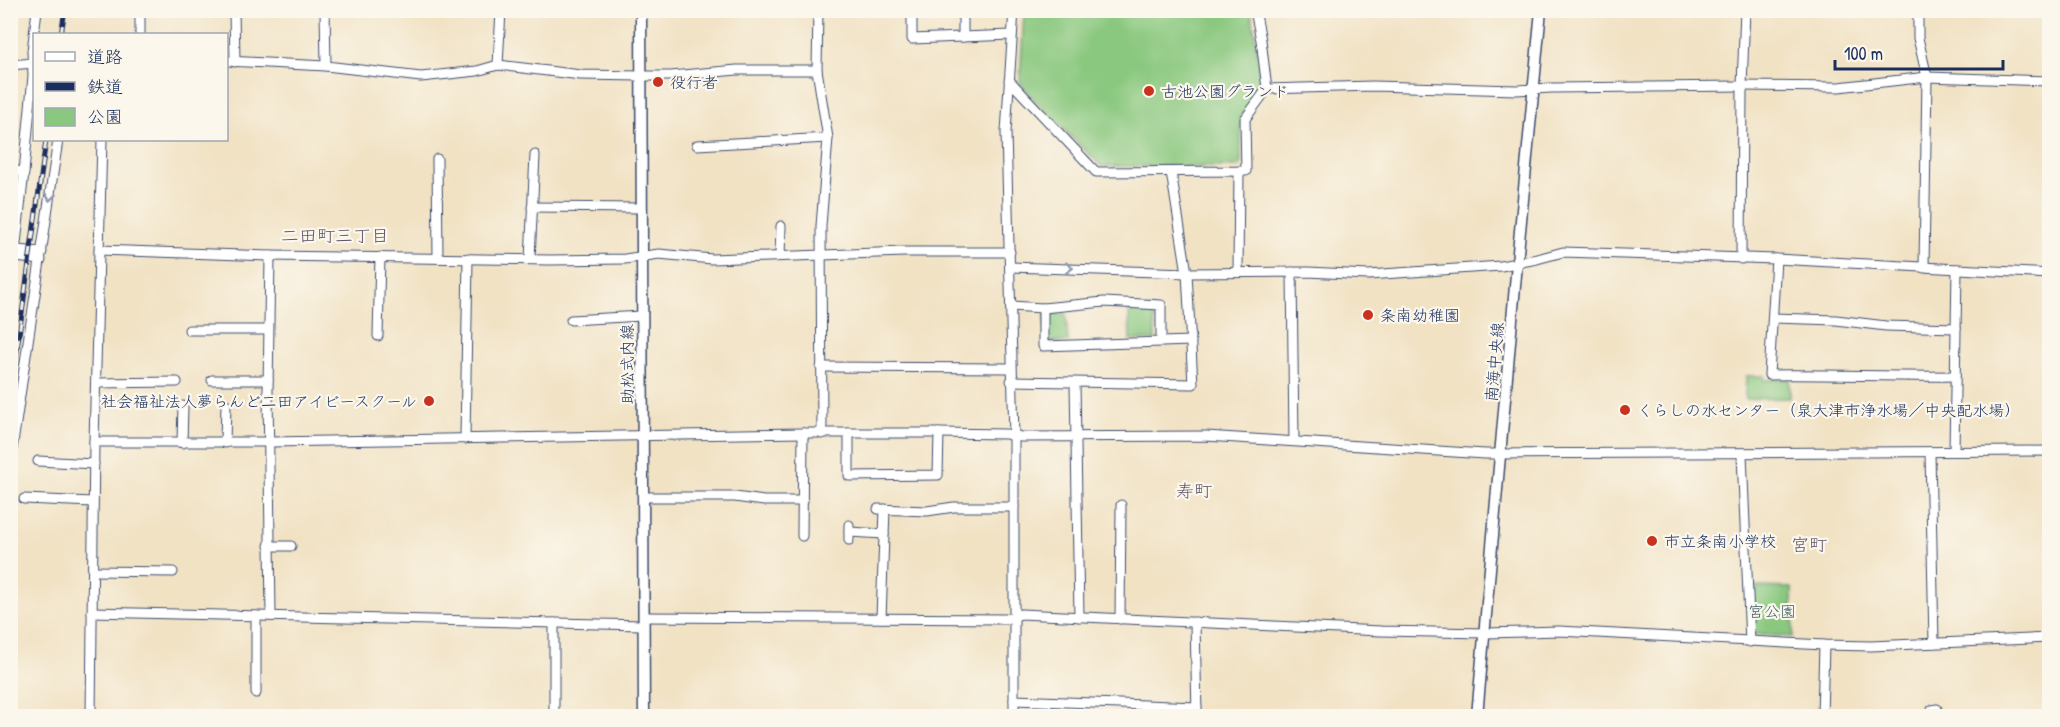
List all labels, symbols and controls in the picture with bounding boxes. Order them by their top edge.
legend [33,33,228,141]
scale bar [1835,33,2003,71]
text: 100 m [1844,41,1883,66]
text: 道路 [87,44,123,69]
place label: 役行者 [670,71,718,93]
text: 鉄道 [87,74,123,99]
marker: 役行者 [651,75,665,89]
place label: 古池公園グランド [1161,80,1289,102]
marker: 古池公園グランド [1142,84,1156,98]
text: 公園 [87,104,123,129]
one-way arrow [44,193,56,202]
district label: 二田町三丁目 [281,223,389,248]
one-way arrow [1064,262,1073,275]
place label: 条南幼稚園 [1380,304,1460,326]
marker: 条南幼稚園 [1361,308,1375,322]
street label: 南海中央線 [1480,321,1508,403]
street label: 助松式内線 [616,324,638,404]
place label: 社会福祉法人夢らんど二田アイビースクール [101,390,417,412]
marker: 社会福祉法人夢らんど二田アイビースクール [422,394,436,408]
place label: くらしの水センター（泉大津市浄水場／中央配水場） [1637,399,2020,421]
marker: くらしの水センター（泉大津市浄水場／中央配水場） [1618,403,1632,417]
district label: 寿町 [1176,478,1212,503]
place label: 市立条南小学校 [1664,530,1776,552]
district label: 宮町 [1791,532,1827,557]
marker: 市立条南小学校 [1645,534,1659,548]
park label: 宮公園 [1748,600,1796,622]

